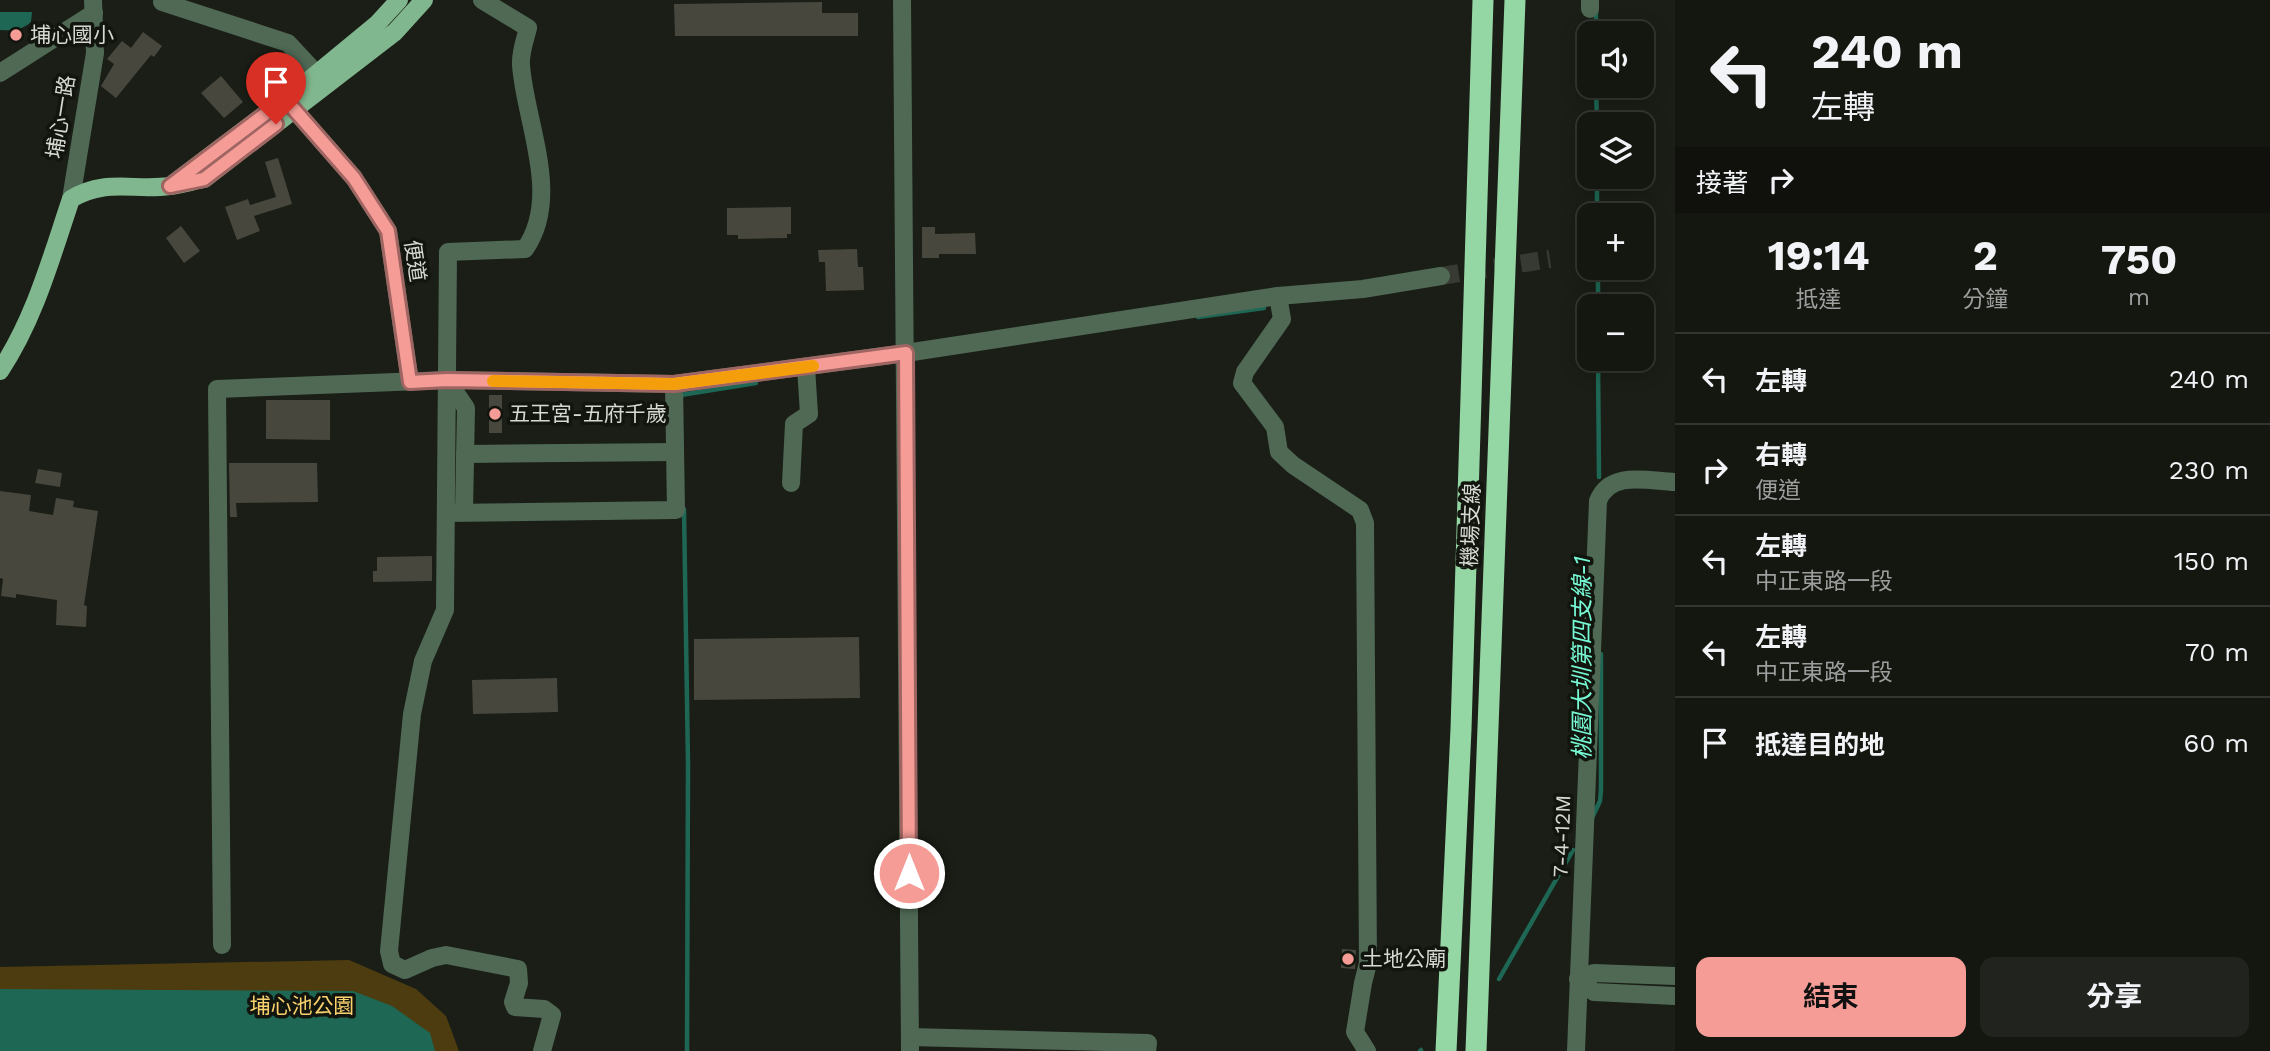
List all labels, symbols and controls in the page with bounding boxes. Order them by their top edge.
map controls [1577,21,1654,371]
button: sound [1577,21,1654,98]
place label: 埔心國小 [30,22,114,47]
text: 240 m [1811,22,1963,80]
marker: 埔心國小 [8,27,24,43]
icon: left [1696,28,1787,119]
pin [246,52,306,124]
icon: arrive [257,63,295,101]
street label: 埔心一路 [42,73,79,160]
text: 左轉 [1811,88,1875,126]
button: layers [1577,112,1654,189]
icon: right [1762,161,1800,199]
text: 接著 [1696,168,1748,198]
button: + [1577,203,1654,280]
text: 19:14 [1768,231,1870,280]
text: 2 [1973,231,1998,280]
text: 750 [2101,235,2177,284]
street label: 便道 [400,238,431,284]
text: m [2128,284,2150,311]
text: 抵達 [1796,286,1842,313]
text: 分鐘 [1962,286,2008,313]
button: − [1577,294,1654,371]
icon: left [1696,360,1734,398]
text: 240 m [2169,364,2249,394]
text: 左轉 [1755,366,1807,396]
place label: 五王宮-五府千歲 [509,401,667,426]
marker: 五王宮-五府千歲 [487,406,503,422]
text: 右轉 [1755,440,1807,470]
icon: right [1696,451,1734,489]
text: 230 m [2169,455,2249,485]
text: 便道 [1755,477,1801,504]
street label: 機場支線 [1457,483,1484,567]
text: 左轉 [1755,531,1807,561]
icon: left [1696,542,1734,580]
text: 150 m [2174,546,2249,576]
water label: 桃園大圳第四支線-1 [1569,556,1596,760]
text: 中正東路一段 [1755,568,1893,595]
text: 左轉 [1755,622,1807,652]
icon: left [1696,633,1734,671]
text: 70 m [2185,637,2249,667]
text: 中正東路一段 [1755,659,1893,686]
icon: arrive [1696,724,1734,762]
text: 60 m [2183,728,2249,758]
text: 抵達目的地 [1755,730,1885,760]
street label: 7-4-12M [1548,794,1575,878]
position arrow [872,836,946,910]
place label: 土地公廟 [1362,946,1446,971]
marker: 土地公廟 [1340,951,1356,967]
button: 結束 [1696,957,1966,1037]
button: 分享 [1980,957,2249,1037]
park label: 埔心池公園 [250,993,355,1018]

